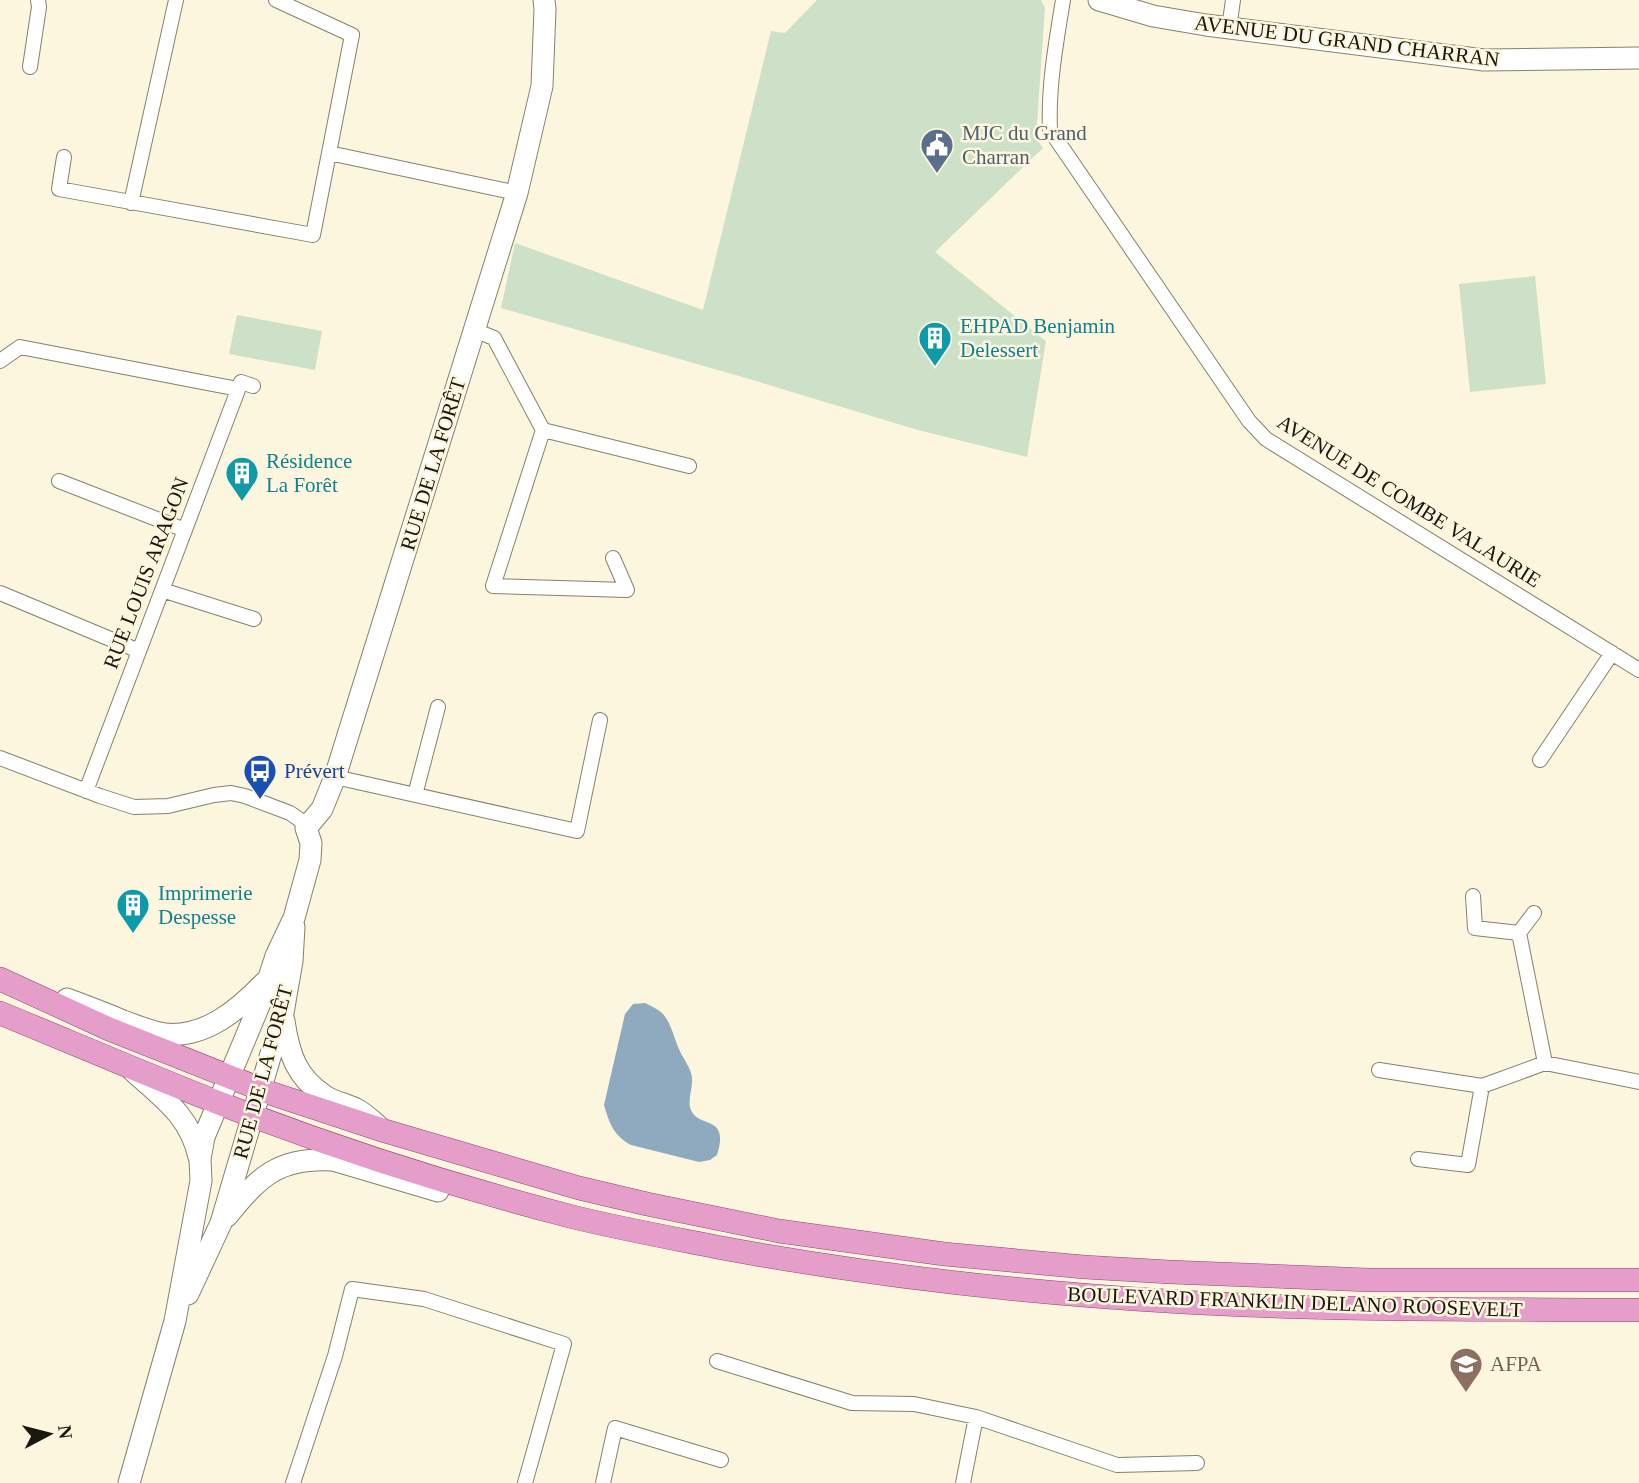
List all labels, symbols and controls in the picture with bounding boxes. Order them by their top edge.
street label: AVENUE DU GRAND CHARRAN [1193,10,1501,72]
place label: MJC du Grand Charran [962,121,1087,169]
public building icon: MJC du Grand Charran [918,126,956,175]
place label: EHPAD Benjamin Delessert [960,314,1115,362]
building icon: EHPAD Benjamin Delessert [916,319,954,368]
street label: RUE DE LA FORÊT [395,375,471,553]
street label: AVENUE DE COMBE VALAURIE [1273,410,1545,592]
place label: Résidence La Forêt [266,449,352,497]
building icon: Résidence La Forêt [223,454,261,503]
street label: RUE LOUIS ARAGON [98,474,194,672]
bus stop icon: Prévert [241,752,279,801]
place label: Prévert [284,759,345,783]
place label: Imprimerie Despesse [158,881,252,929]
building icon: Imprimerie Despesse [114,886,152,935]
street label: RUE DE LA FORÊT [228,982,298,1162]
street label: BOULEVARD FRANKLIN DELANO ROOSEVELT [1067,1282,1523,1322]
school or university icon: AFPA [1447,1345,1485,1394]
place label: AFPA [1490,1352,1543,1376]
north arrow [14,1399,84,1469]
text: N [54,1424,77,1440]

